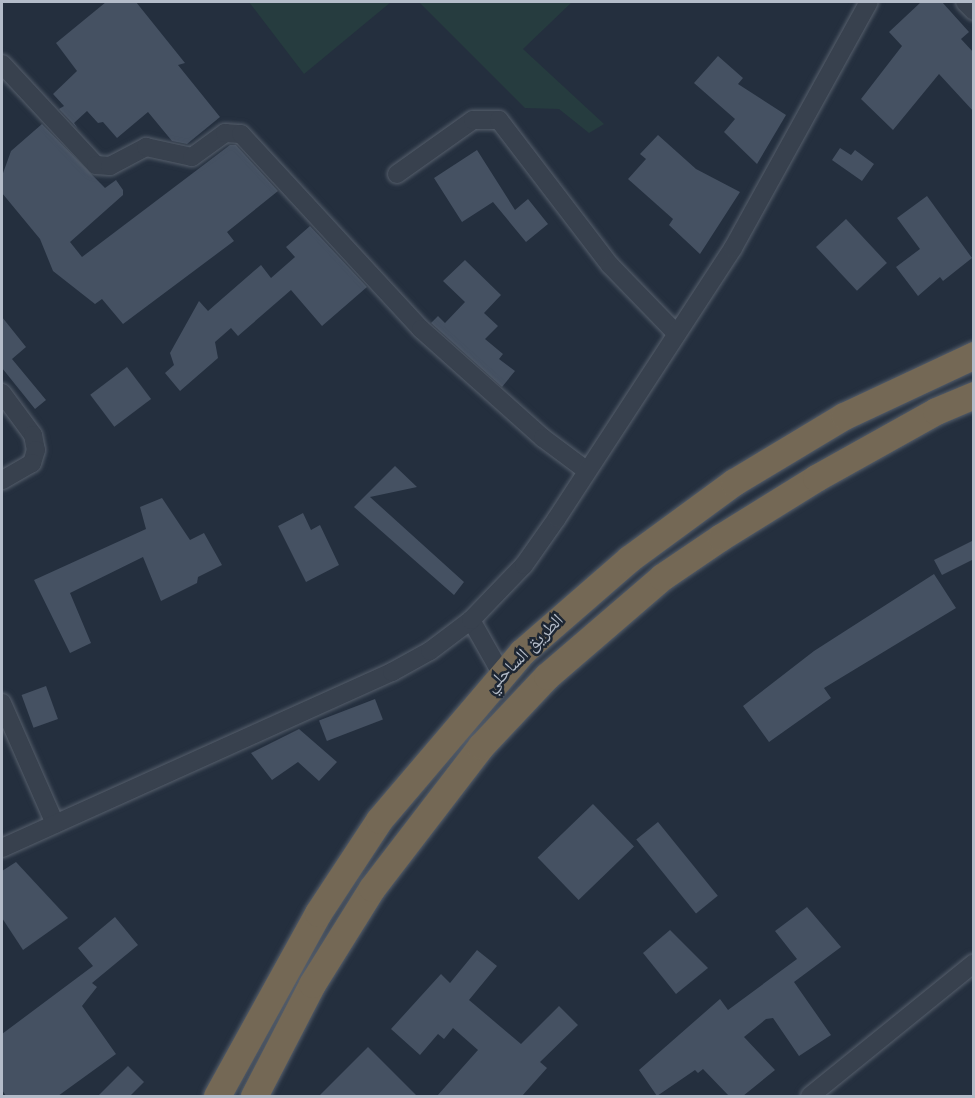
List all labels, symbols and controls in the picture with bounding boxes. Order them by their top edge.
street label: الطريق الساحلي [480,609,568,697]

